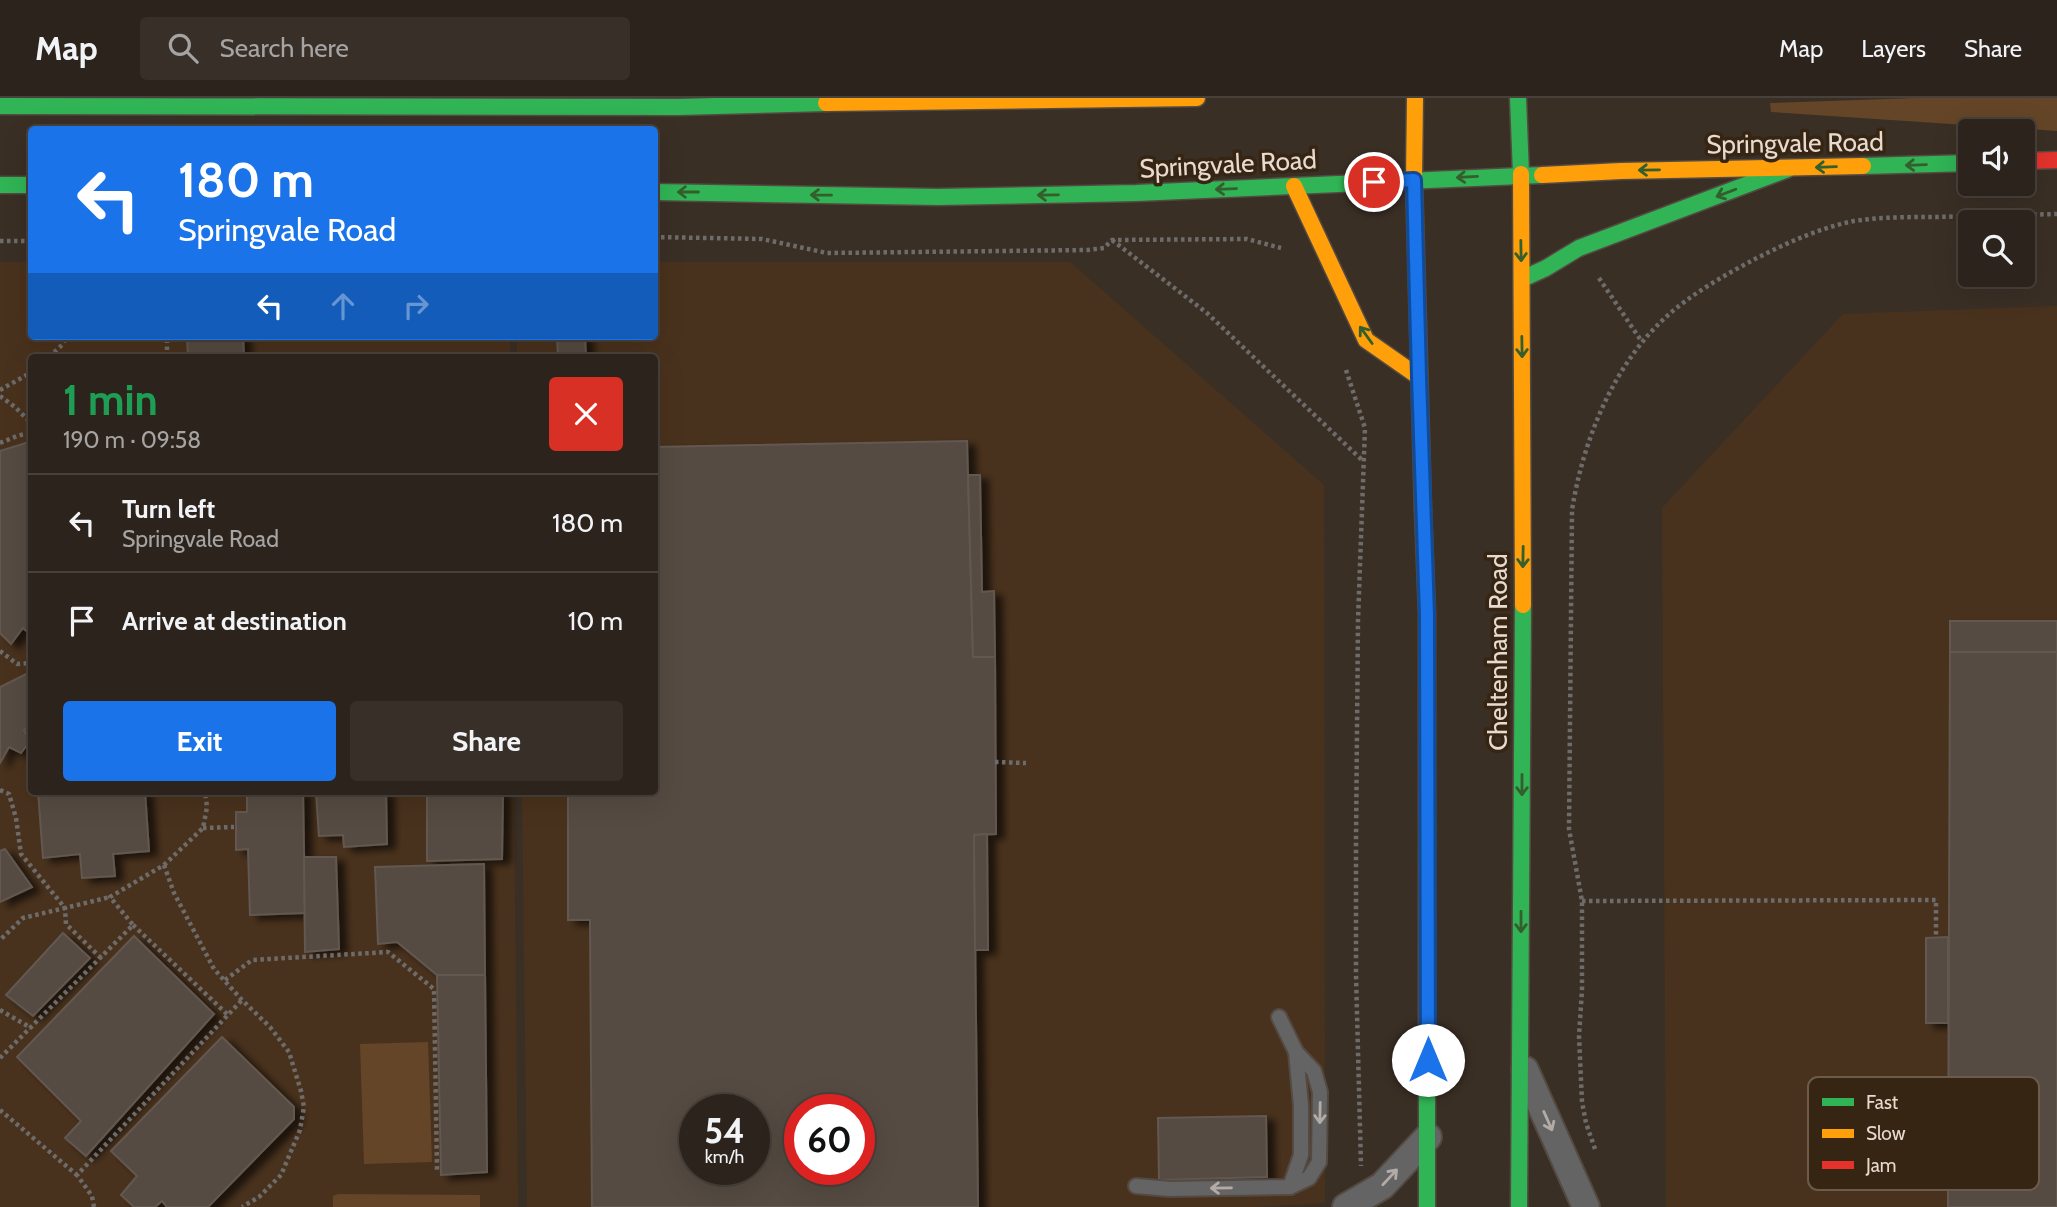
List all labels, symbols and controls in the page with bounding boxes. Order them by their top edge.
search box [140,17,630,80]
text: Map [35,28,98,68]
icon: search [164,29,202,67]
text: Search here [220,32,349,64]
text: Map [1779,34,1823,63]
text: Layers [1861,34,1926,63]
text: Share [1964,34,2022,63]
map controls [1958,119,2035,287]
button: sound [1958,119,2035,196]
street label: Springvale Road [1706,125,1884,161]
street label: Springvale Road [1139,143,1317,185]
text: 180 m [178,150,314,209]
pin [1344,152,1404,212]
icon: left [63,154,154,245]
one-way arrow [1905,158,1928,171]
one-way arrow [1815,161,1838,174]
icon: arrive [1355,163,1393,201]
one-way arrow [1637,163,1660,177]
one-way arrow [1457,171,1479,184]
one-way arrow [1215,182,1238,195]
one-way arrow [676,186,699,199]
one-way arrow [1716,187,1738,200]
one-way arrow [810,188,833,201]
one-way arrow [1037,188,1060,201]
text: Springvale Road [178,210,396,249]
button: search [1958,210,2035,287]
one-way arrow [1514,239,1528,262]
icon: left [251,287,289,325]
icon: ahead [324,287,362,325]
icon: right [397,287,435,325]
one-way arrow [1359,326,1374,345]
one-way arrow [1515,335,1529,358]
text: 1 min [63,374,158,426]
button: close [549,377,623,451]
text: 190 m · 09:58 [63,426,201,454]
text: Turn left [122,493,215,525]
icon: left [63,504,101,542]
text: 180 m [552,507,623,539]
text: Springvale Road [122,525,279,553]
one-way arrow [1516,545,1530,568]
street label: Cheltenham Road [1482,553,1514,751]
icon: arrive [63,602,101,640]
text: Arrive at destination [122,605,347,637]
text: 10 m [568,605,623,637]
button: Exit [63,701,336,781]
button: Share [350,701,623,781]
one-way arrow [1515,773,1529,796]
one-way arrow [1514,910,1528,933]
position arrow [1391,1023,1465,1097]
legend [1808,1077,2039,1190]
text: Fast [1866,1091,1899,1114]
speed limit sign: 60 [784,1094,875,1185]
one-way arrow [1313,1101,1327,1124]
text: 54 [704,1109,745,1152]
one-way arrow [1542,1110,1555,1131]
text: Slow [1866,1122,1906,1145]
text: km/h [705,1146,744,1168]
text: Jam [1865,1154,1896,1177]
one-way arrow [1382,1168,1399,1185]
one-way arrow [1210,1181,1233,1195]

